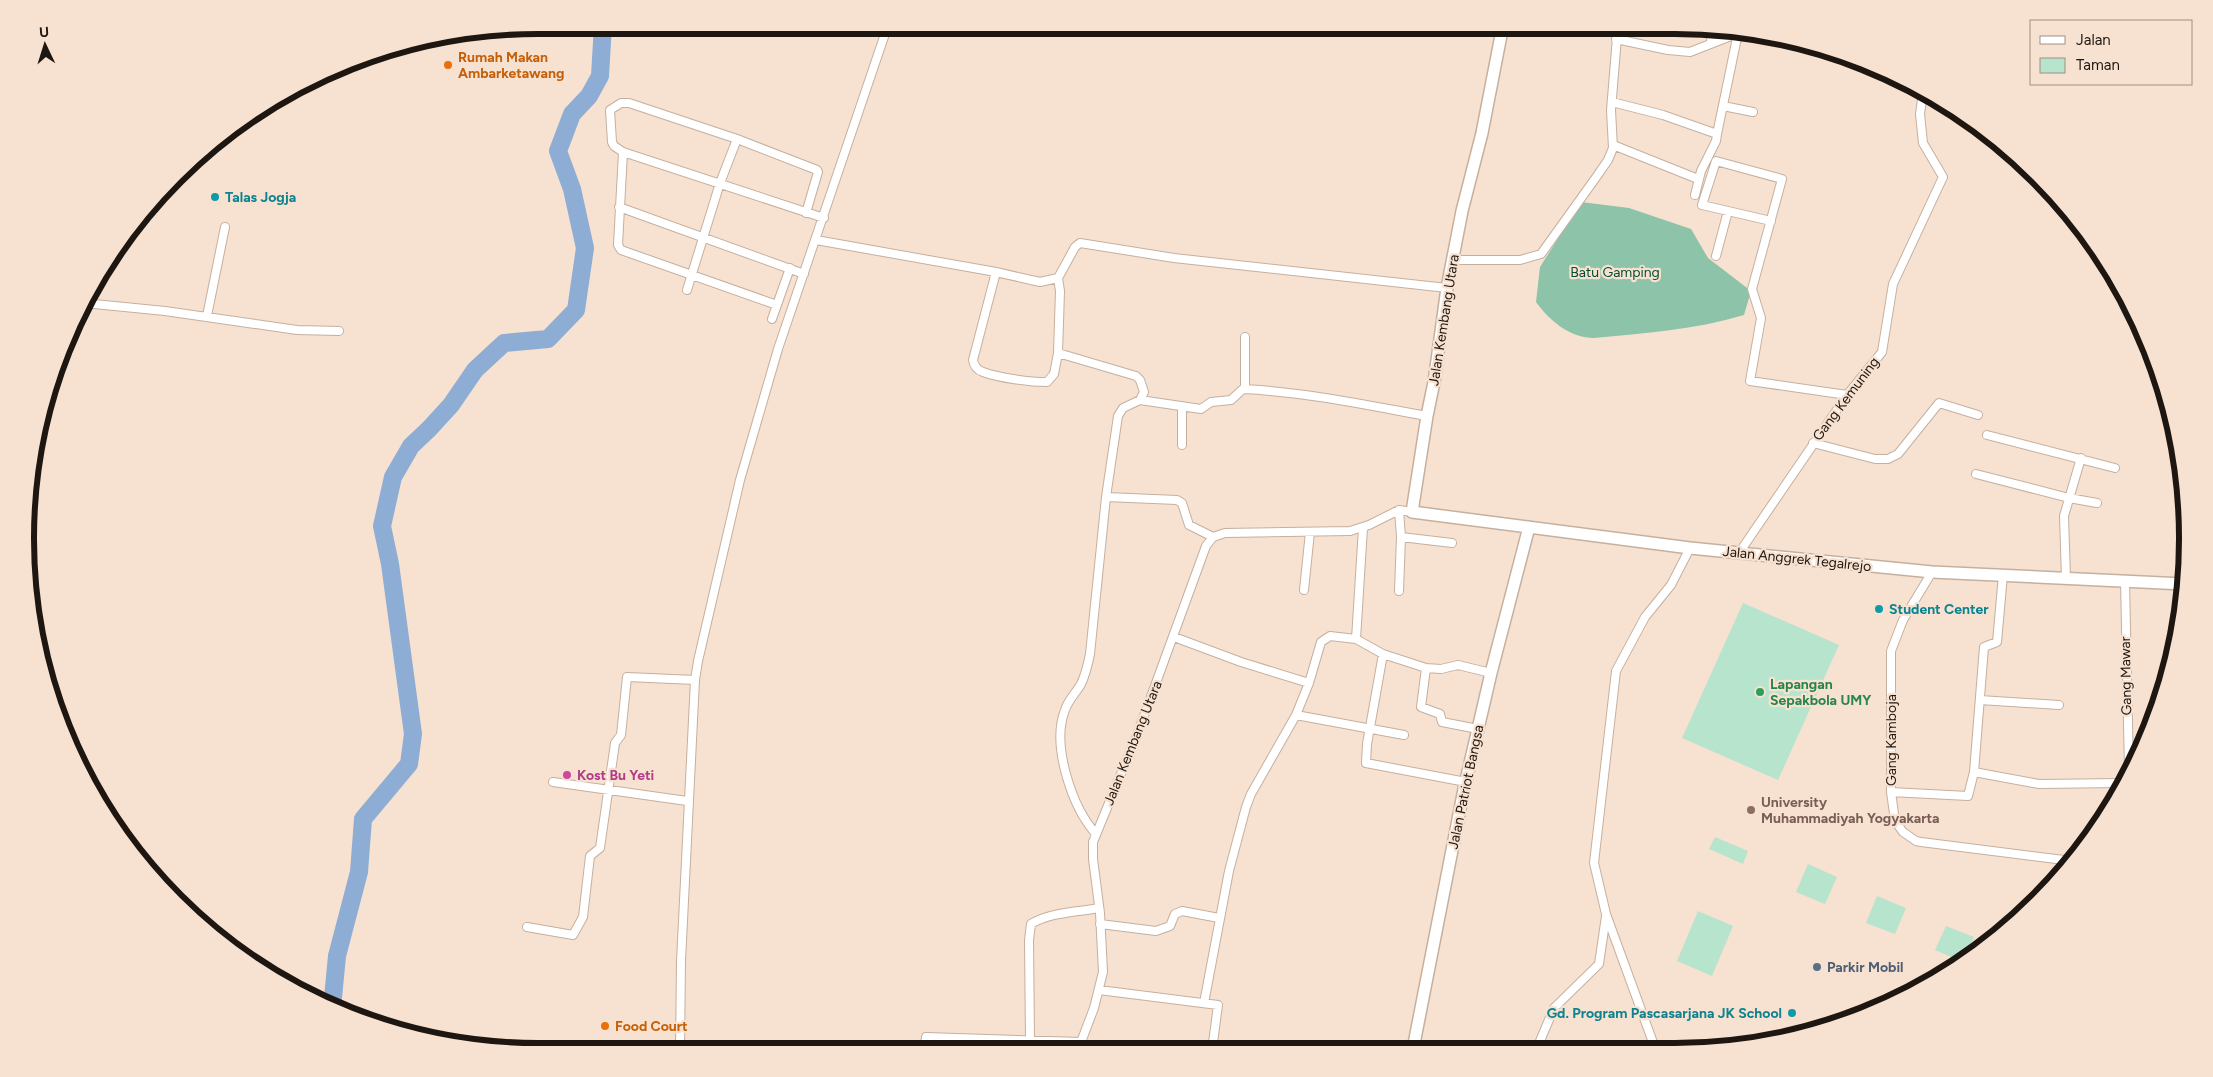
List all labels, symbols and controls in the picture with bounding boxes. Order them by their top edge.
north arrow [20,20,70,70]
legend [2030,20,2193,85]
text: U [39,24,50,41]
text: Jalan [2076,31,2111,49]
place label: Rumah Makan Ambarketawang [458,49,564,82]
text: Taman [2076,56,2120,74]
marker: Rumah Makan Ambarketawang [442,59,454,71]
place label: Talas Jogja [225,189,296,206]
marker: Talas Jogja [209,191,221,203]
street label: Jalan Kembang Utara [1425,253,1463,387]
park label: Batu Gamping [1570,264,1660,281]
street label: Gang Kemuning [1809,354,1883,444]
street label: Jalan Anggrek Tegalrejo [1722,543,1872,575]
place label: Student Center [1889,601,1989,618]
marker: Student Center [1873,603,1885,615]
street label: Gang Mawar [2117,636,2135,716]
place label: Lapangan Sepakbola UMY [1770,676,1871,709]
street label: Jalan Kembang Utara [1100,678,1166,808]
marker: Lapangan Sepakbola UMY [1754,686,1766,698]
street label: Gang Kamboja [1883,694,1900,786]
street label: Jalan Patriot Bangsa [1445,723,1487,851]
place label: Kost Bu Yeti [577,767,654,784]
marker: Kost Bu Yeti [561,769,573,781]
place label: University Muhammadiyah Yogyakarta [1761,794,1940,827]
marker: University Muhammadiyah Yogyakarta [1745,804,1757,816]
place label: Parkir Mobil [1827,959,1904,976]
marker: Parkir Mobil [1811,961,1823,973]
place label: Gd. Program Pascasarjana JK School [1547,1005,1782,1022]
marker: Gd. Program Pascasarjana JK School [1786,1007,1798,1019]
place label: Food Court [615,1018,688,1035]
marker: Food Court [599,1020,611,1032]

